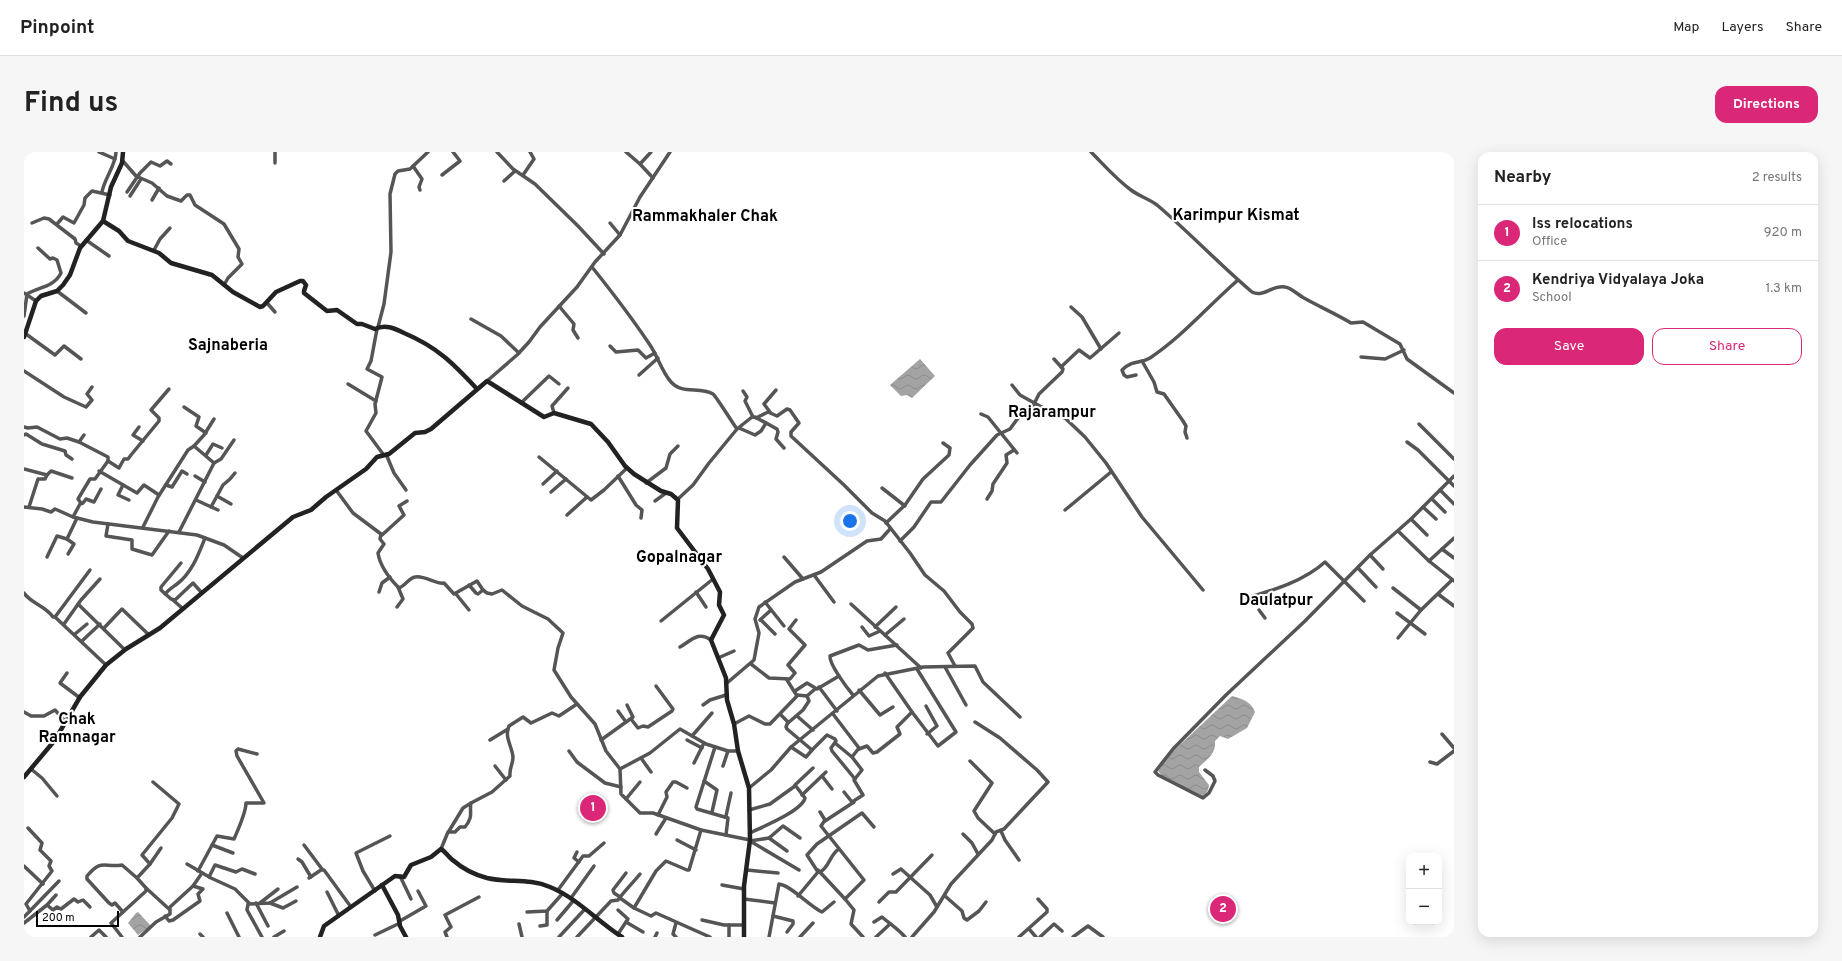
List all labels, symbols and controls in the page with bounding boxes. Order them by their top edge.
text: Pinpoint [20,16,95,40]
text: Map [1673,19,1699,36]
text: Layers [1721,19,1763,36]
text: Share [1785,19,1822,36]
text: Find us [24,86,118,122]
button: Directions [1715,86,1818,123]
text: Nearby [1494,167,1551,189]
text: 2 results [1752,170,1802,186]
district label: Karimpur Kismat [1172,206,1300,226]
district label: Rammakhaler Chak [632,207,778,227]
text: Iss relocations [1532,215,1633,234]
text: 1 [1504,225,1510,241]
text: 920 m [1764,225,1802,241]
text: Office [1532,234,1567,250]
text: Kendriya Vidyalaya Joka [1532,271,1704,290]
text: 2 [1503,281,1511,297]
text: 1.3 km [1765,281,1802,297]
text: School [1532,290,1572,306]
button: Save [1494,328,1644,365]
button: Share [1652,328,1802,365]
district label: Sajnaberia [188,336,268,356]
district label: Rajarampur [1008,403,1096,423]
your location [840,511,860,531]
district label: Gopalnagar [636,548,722,568]
district label: Daulatpur [1239,591,1313,611]
district label: Chak Ramnagar [38,710,116,748]
pin: 1 [580,793,606,823]
map controls [1406,853,1442,925]
button: + [1406,853,1442,889]
button: − [1406,889,1442,925]
pin: 2 [1210,894,1236,924]
scale bar [36,909,119,928]
text: 200 m [42,911,75,925]

